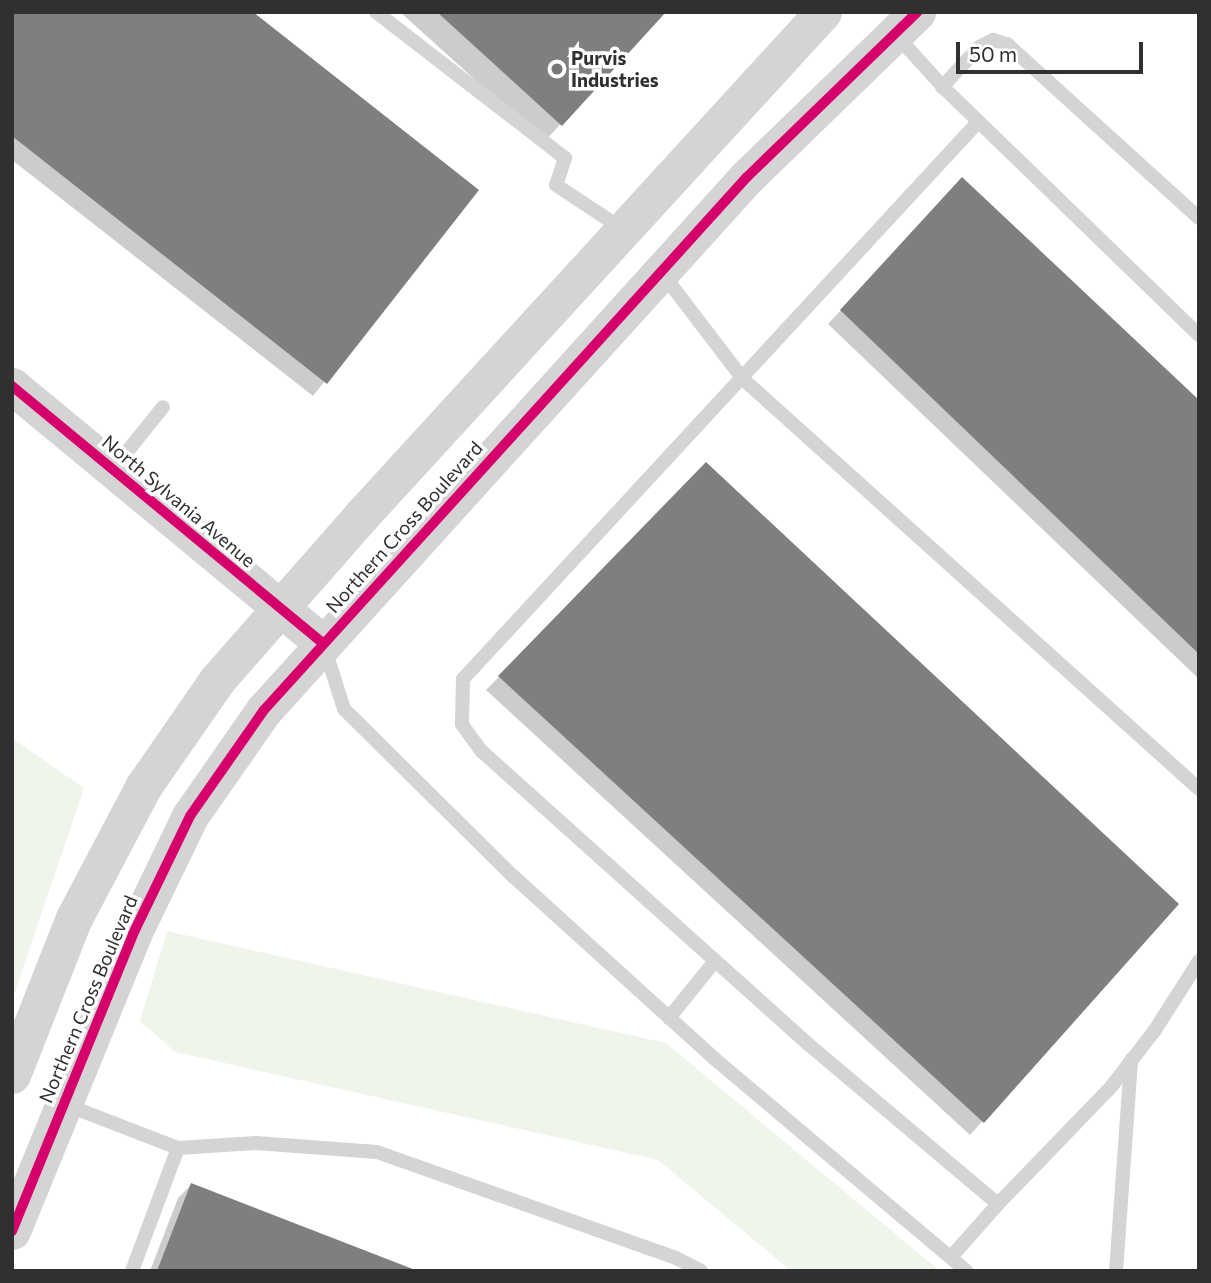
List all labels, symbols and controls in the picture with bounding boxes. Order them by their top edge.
scale bar [959,28,1146,72]
text: 50 m [969,41,1017,66]
place label: Purvis Industries [571,47,659,91]
marker: Purvis Industries [549,61,565,77]
street label: North Sylvania Avenue [98,430,260,572]
street label: Northern Cross Boulevard [321,437,487,617]
street label: Northern Cross Boulevard [34,892,142,1106]

